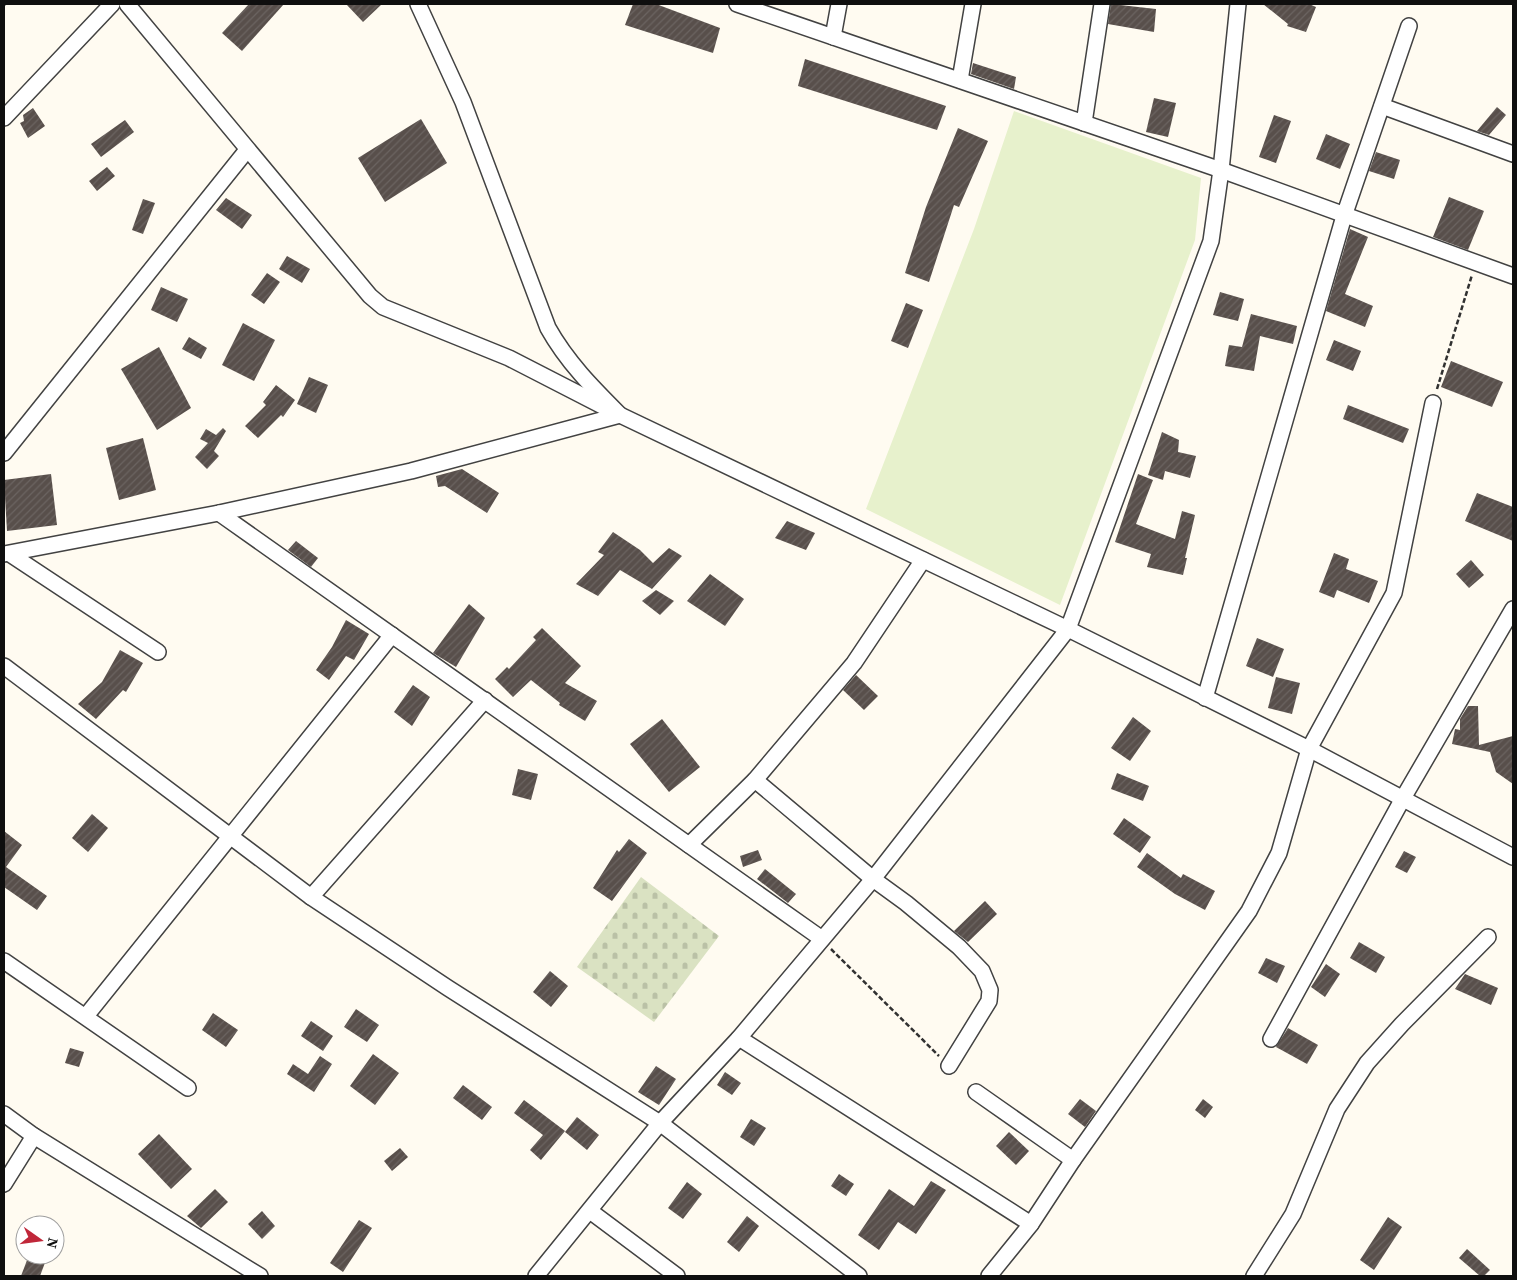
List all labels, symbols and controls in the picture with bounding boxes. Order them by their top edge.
north arrow [15,1215,65,1265]
text: N [42,1236,64,1251]

